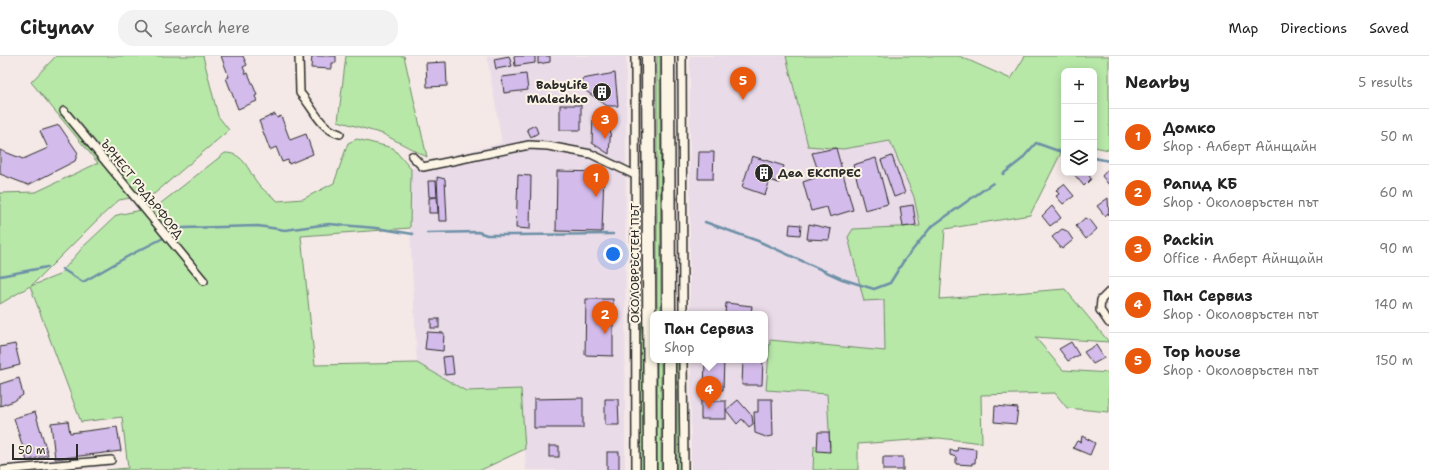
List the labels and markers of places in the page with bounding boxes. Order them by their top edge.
pin: 5 [730,67,756,100]
place label: BabyLife Malechko [527,77,588,107]
building icon: BabyLife Malechko [591,81,613,103]
pin: 3 [592,106,618,139]
building icon: Деа ЕКСПРЕС [753,162,775,184]
pin: 1 [583,164,609,197]
place label: Деа ЕКСПРЕС [778,165,861,181]
pin: 2 [592,301,618,334]
pin: 4 [696,376,722,409]

